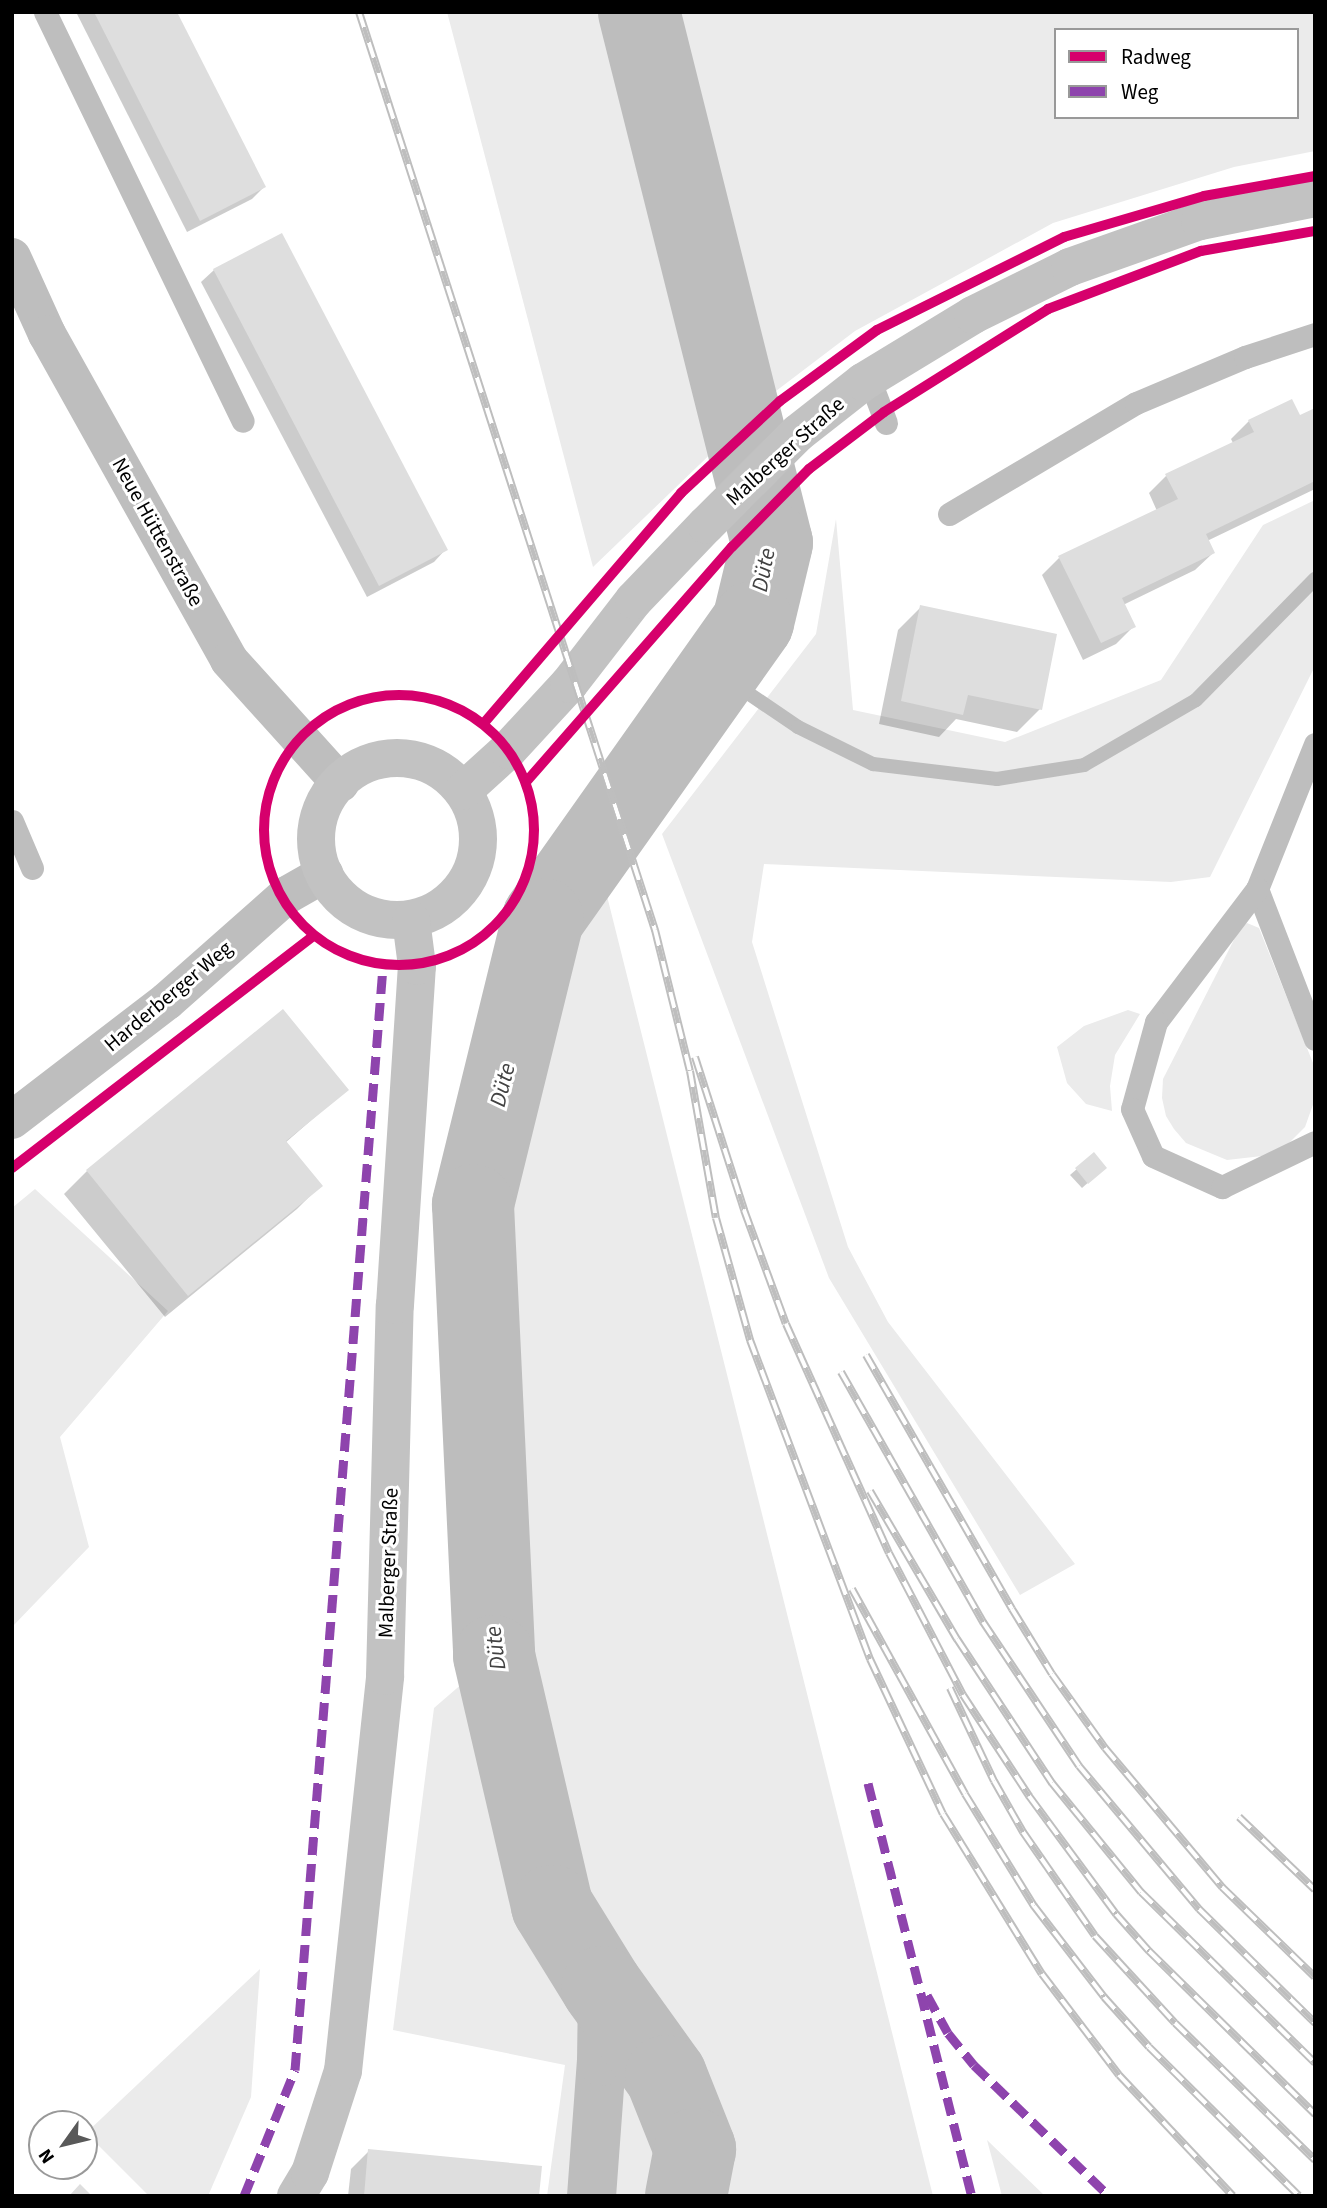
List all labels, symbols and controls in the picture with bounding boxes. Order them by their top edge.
legend [1054,28,1299,119]
text: Radweg [1121,42,1191,72]
text: Weg [1121,77,1158,107]
street label: Malberger Straße [721,391,849,511]
street label: Neue Hüttenstraße [107,453,209,611]
water label: Düte [746,546,782,594]
street label: Harderberger Weg [99,935,237,1057]
water label: Düte [484,1060,522,1110]
street label: Malberger Straße [373,1488,403,1638]
water label: Düte [480,1625,512,1671]
north arrow [28,2110,98,2180]
text: N [32,2143,62,2169]

